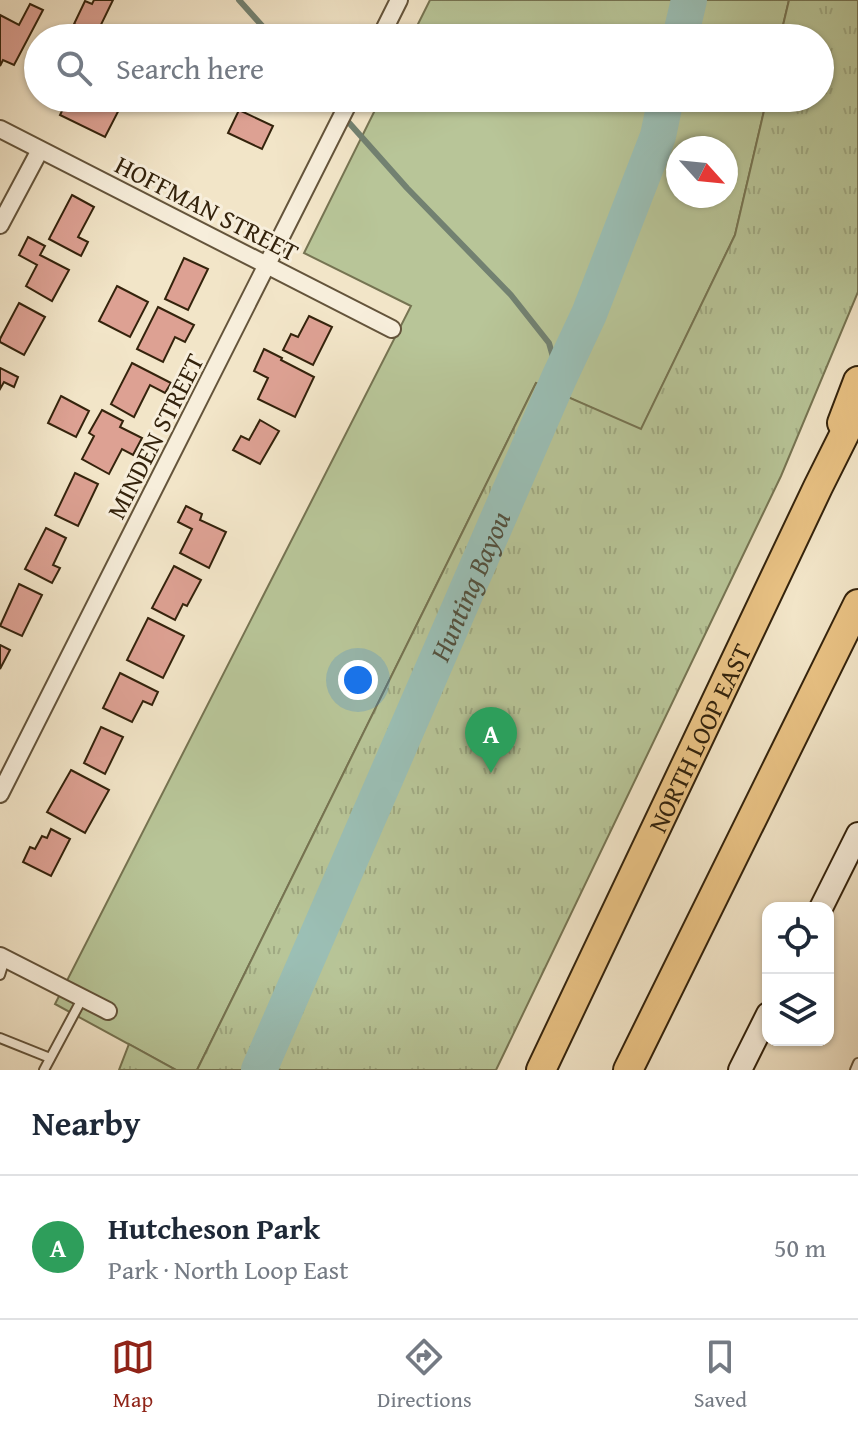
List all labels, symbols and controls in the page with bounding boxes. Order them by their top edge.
search box [24,24,834,112]
icon: search [52,46,96,90]
text: Search here [116,46,264,90]
north arrow [666,136,738,208]
street label: HOFFMAN STREET [108,145,306,271]
street label: MINDEN STREET [97,346,214,526]
water label: Hunting Bayou [418,504,520,668]
street label: NORTH LOOP EAST [637,636,761,839]
your location [338,660,378,700]
pin: A [465,707,517,773]
map controls [762,902,834,1046]
button: locate [762,902,834,974]
button: layers [762,974,834,1046]
text: Nearby [32,1098,141,1147]
text: Hutcheson Park [108,1206,320,1250]
text: A [50,1228,66,1267]
text: 50 m [774,1228,826,1267]
text: Park · North Loop East [108,1250,348,1289]
tab: Map [111,1335,155,1415]
tab: Directions [377,1335,472,1415]
tab: Saved [694,1335,747,1415]

